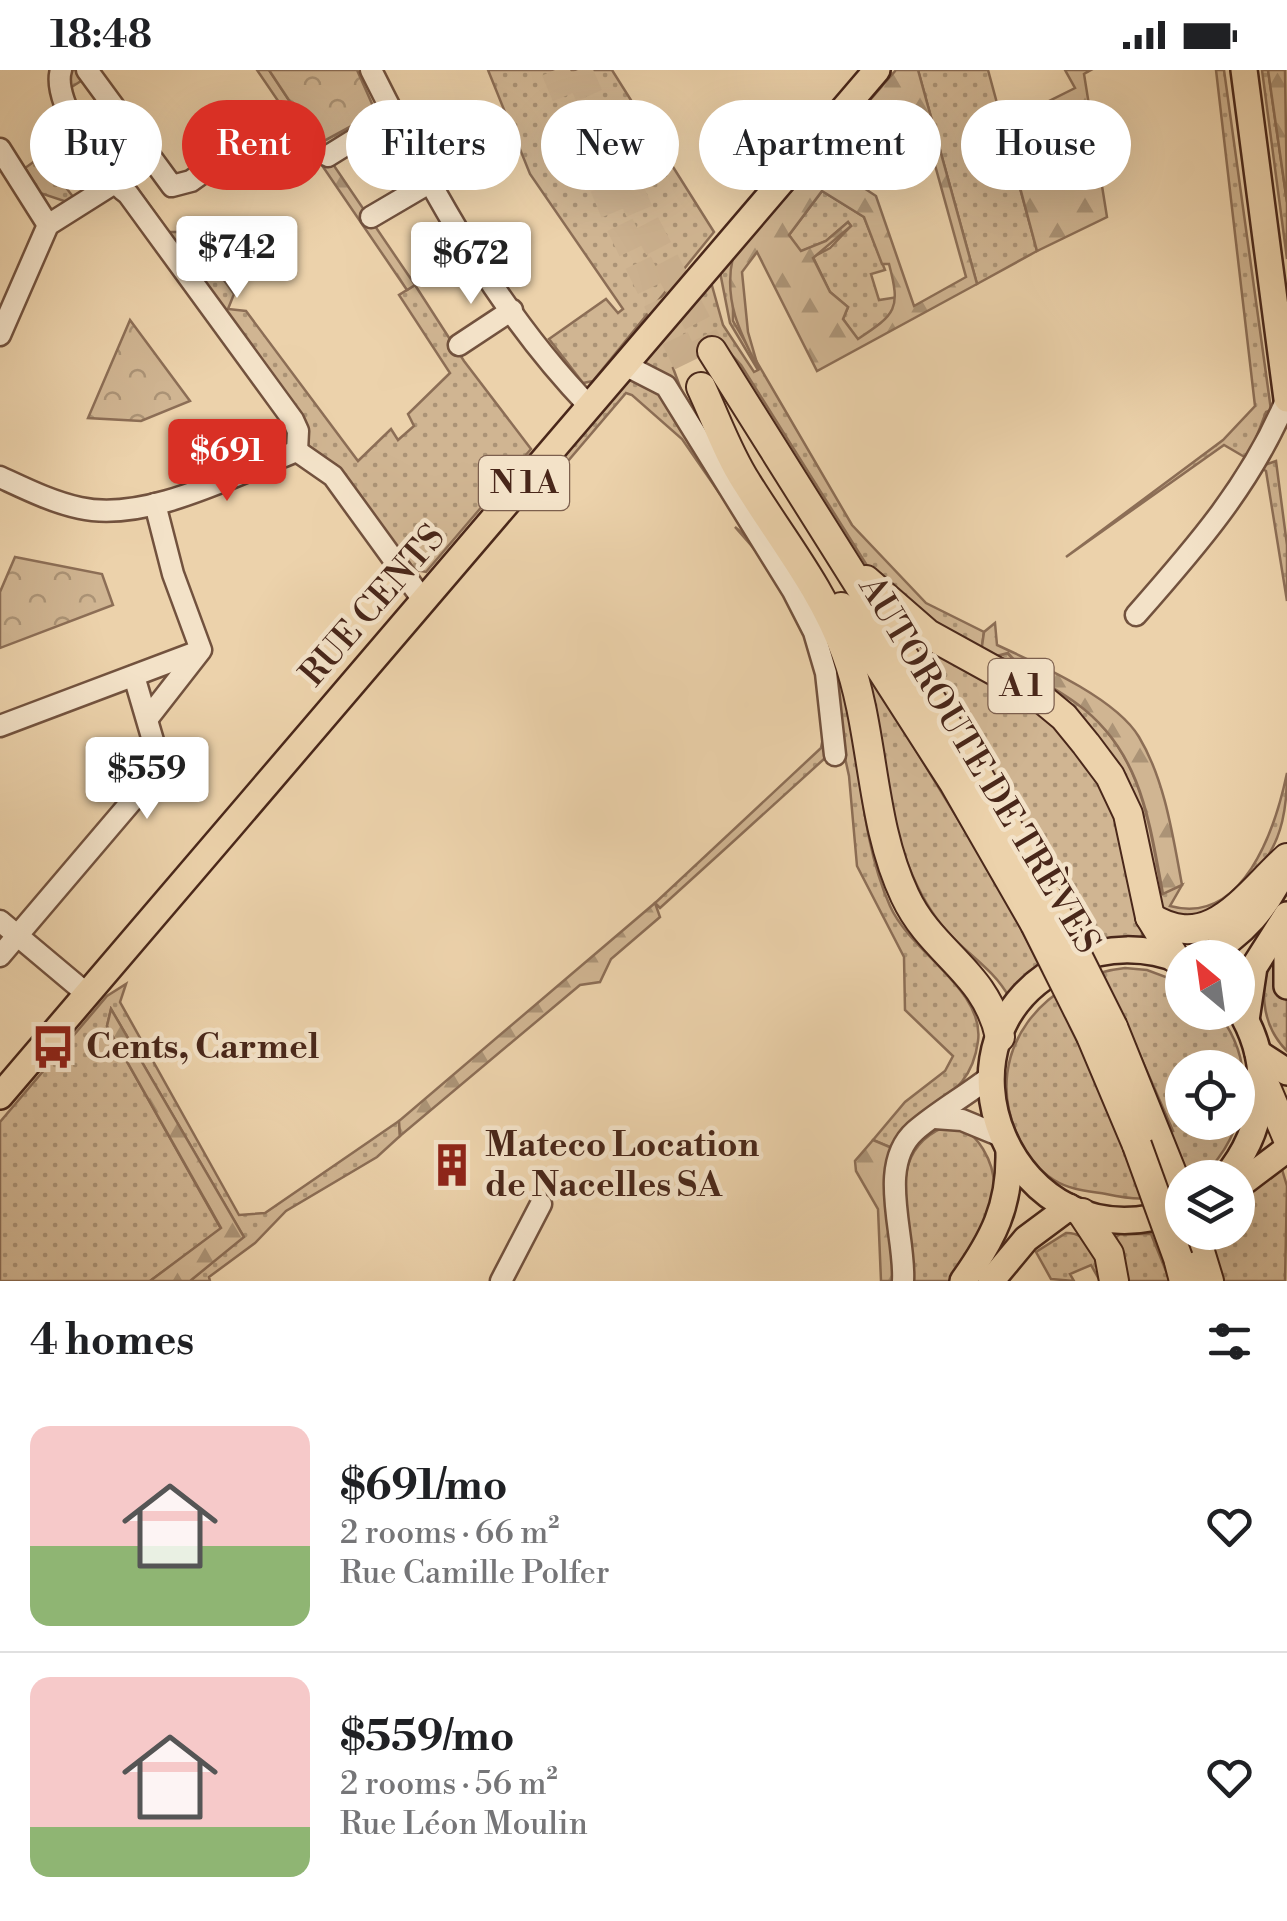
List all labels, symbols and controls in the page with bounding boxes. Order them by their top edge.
text: 18:48 [50,12,152,59]
chip: Buy [30,100,162,190]
chip: Rent [182,100,326,190]
chip: Filters [346,100,521,190]
chip: New [541,100,679,190]
chip: Apartment [699,100,941,190]
chip: House [961,100,1131,190]
pin: $742 [178,216,296,301]
pin: $672 [412,222,530,307]
text: $742 [198,228,276,268]
text: $672 [433,234,509,274]
pin: $691 [168,419,286,504]
text: $691 [190,431,264,471]
road number: N 1A [479,456,569,510]
street label: RUE CENTS [291,517,455,695]
street label: AUTOROUTE DE TRÈVES [849,567,1111,962]
road number: A 1 [988,659,1054,713]
pin: $559 [88,737,206,822]
text: $559 [108,749,186,789]
north arrow [1165,940,1255,1030]
map controls [1165,940,1255,1250]
bus stop icon: Cents, Carmel [29,1023,77,1071]
place label: Cents, Carmel [86,1026,319,1069]
button: locate [1165,1050,1255,1140]
place label: Mateco Location de Nacelles SA [485,1124,760,1207]
building icon: Mateco Location de Nacelles SA [428,1141,476,1189]
button: layers [1165,1160,1255,1250]
icon: filters [1202,1314,1257,1369]
text: 4 homes [30,1315,194,1368]
text: $691/mo [340,1460,507,1513]
icon: home [110,1466,230,1586]
icon: heart [1202,1499,1257,1554]
text: 2 rooms · 66 m² [340,1513,559,1553]
text: Rue Camille Polfer [340,1553,610,1593]
text: $559/mo [340,1711,514,1764]
icon: home [110,1717,230,1837]
icon: heart [1202,1750,1257,1805]
text: 2 rooms · 56 m² [340,1764,558,1804]
text: Rue Léon Moulin [340,1804,588,1844]

